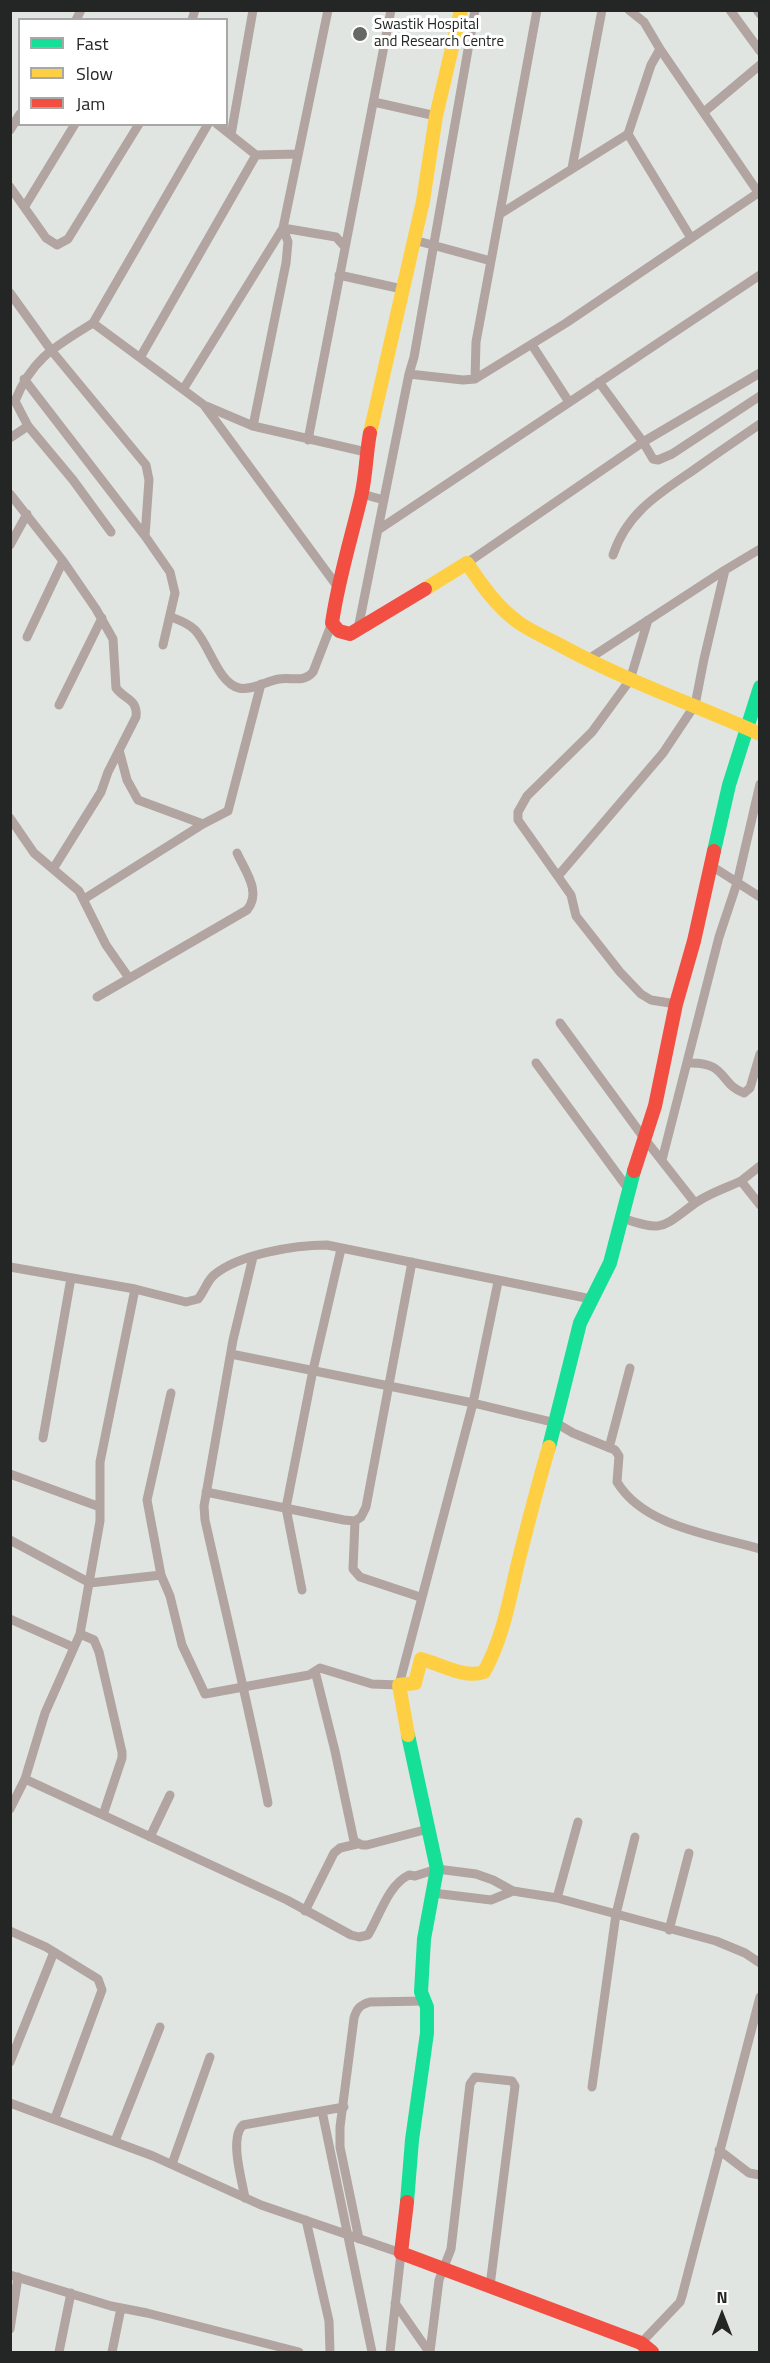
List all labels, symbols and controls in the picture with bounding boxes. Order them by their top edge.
place label: Swastik Hospital and Research Centre [374,16,504,51]
legend [18,18,228,126]
marker: Swastik Hospital and Research Centre [351,25,369,43]
text: Fast [76,30,109,57]
text: Slow [76,60,113,87]
text: Jam [76,90,105,117]
north arrow [692,2285,752,2345]
text: N [716,2285,728,2309]

